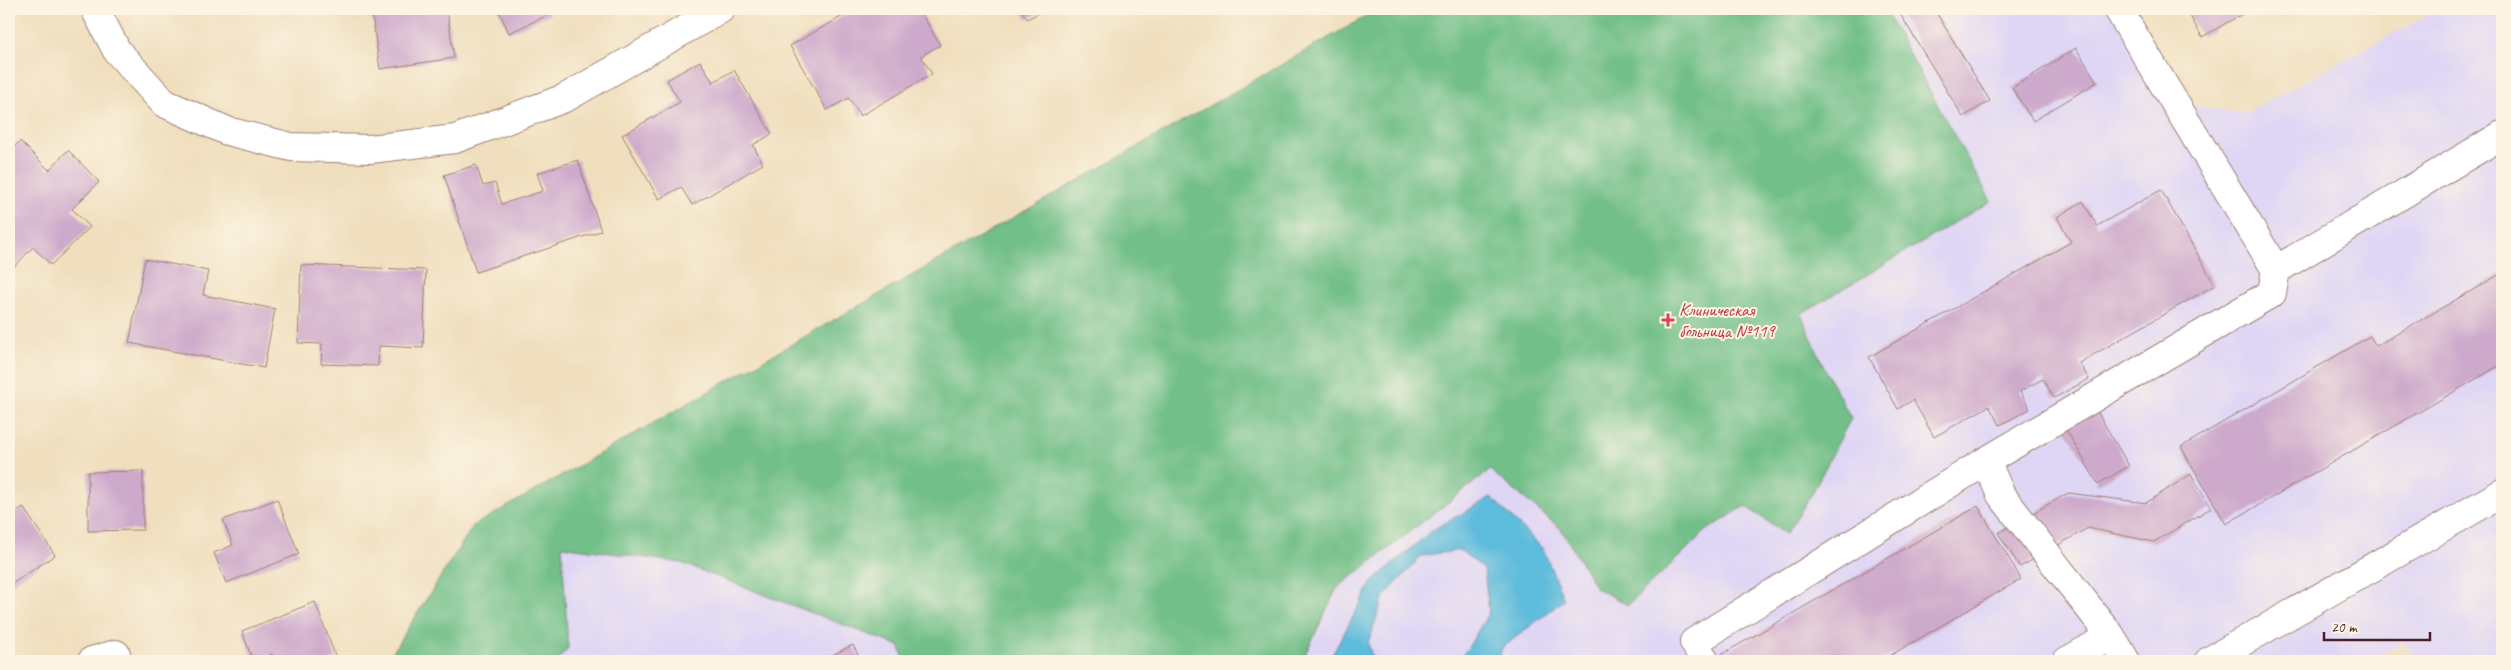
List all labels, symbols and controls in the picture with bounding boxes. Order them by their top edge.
place label: Клиническая больница №119 [1679,299,1776,342]
marker: Клиническая больница №119 [1661,313,1675,327]
scale bar [2324,610,2430,642]
text: 20 m [2331,618,2358,637]

